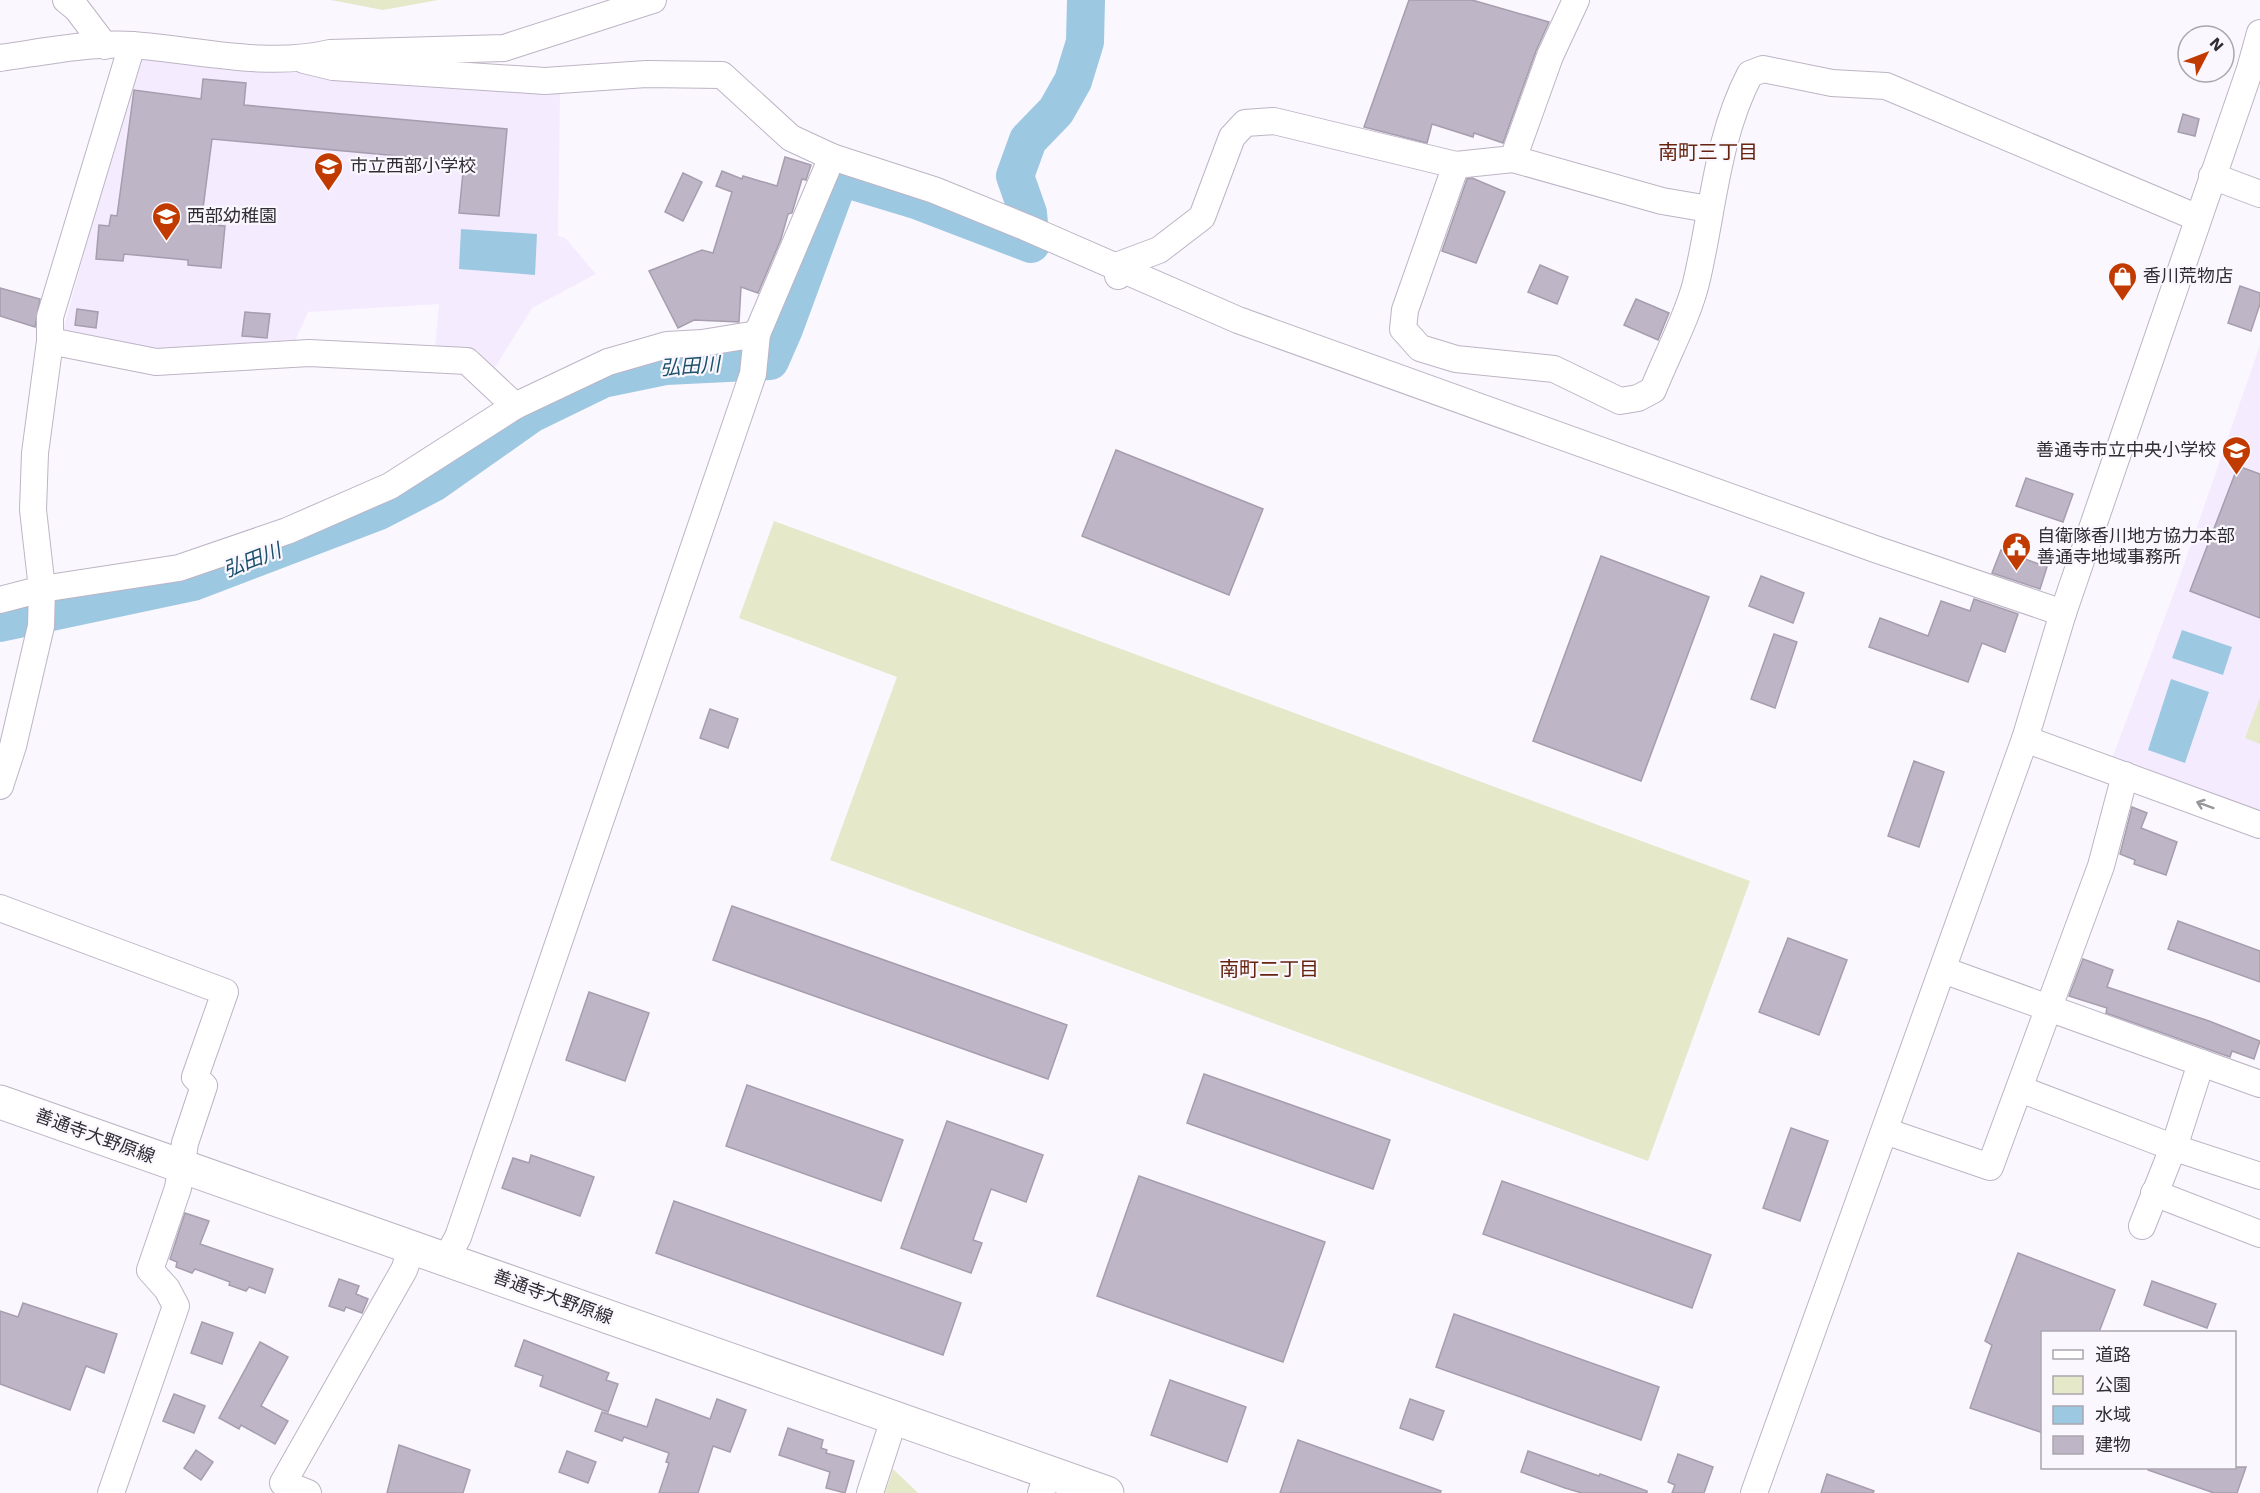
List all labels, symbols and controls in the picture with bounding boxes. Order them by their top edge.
north arrow [2176,24,2236,84]
text: N [2206,34,2228,55]
district label: 南町三丁目 [1658,140,1758,164]
school or university icon: 市立西部小学校 [313,150,345,192]
place label: 市立西部小学校 [350,155,476,176]
school or university icon: 西部幼稚園 [150,200,182,242]
place label: 西部幼稚園 [187,205,277,226]
shop icon: 香川荒物店 [2106,260,2138,302]
place label: 香川荒物店 [2143,265,2233,286]
water label: 弘田川 [659,352,723,380]
school or university icon: 善通寺市立中央小学校 [2221,434,2253,476]
place label: 善通寺市立中央小学校 [2036,439,2216,460]
place label: 自衛隊香川地方協力本部 善通寺地域事務所 [2037,525,2235,567]
public building icon: 自衛隊香川地方協力本部 善通寺地域事務所 [2000,530,2032,572]
water label: 弘田川 [220,537,286,582]
one-way arrow [2196,798,2215,809]
district label: 南町二丁目 [1219,957,1319,981]
street label: 善通寺大野原線 [32,1104,158,1167]
street label: 善通寺大野原線 [490,1265,616,1328]
legend [2041,1331,2236,1469]
text: 道路 [2095,1344,2131,1365]
text: 公園 [2095,1374,2131,1395]
text: 水域 [2095,1404,2131,1425]
text: 建物 [2095,1434,2131,1455]

